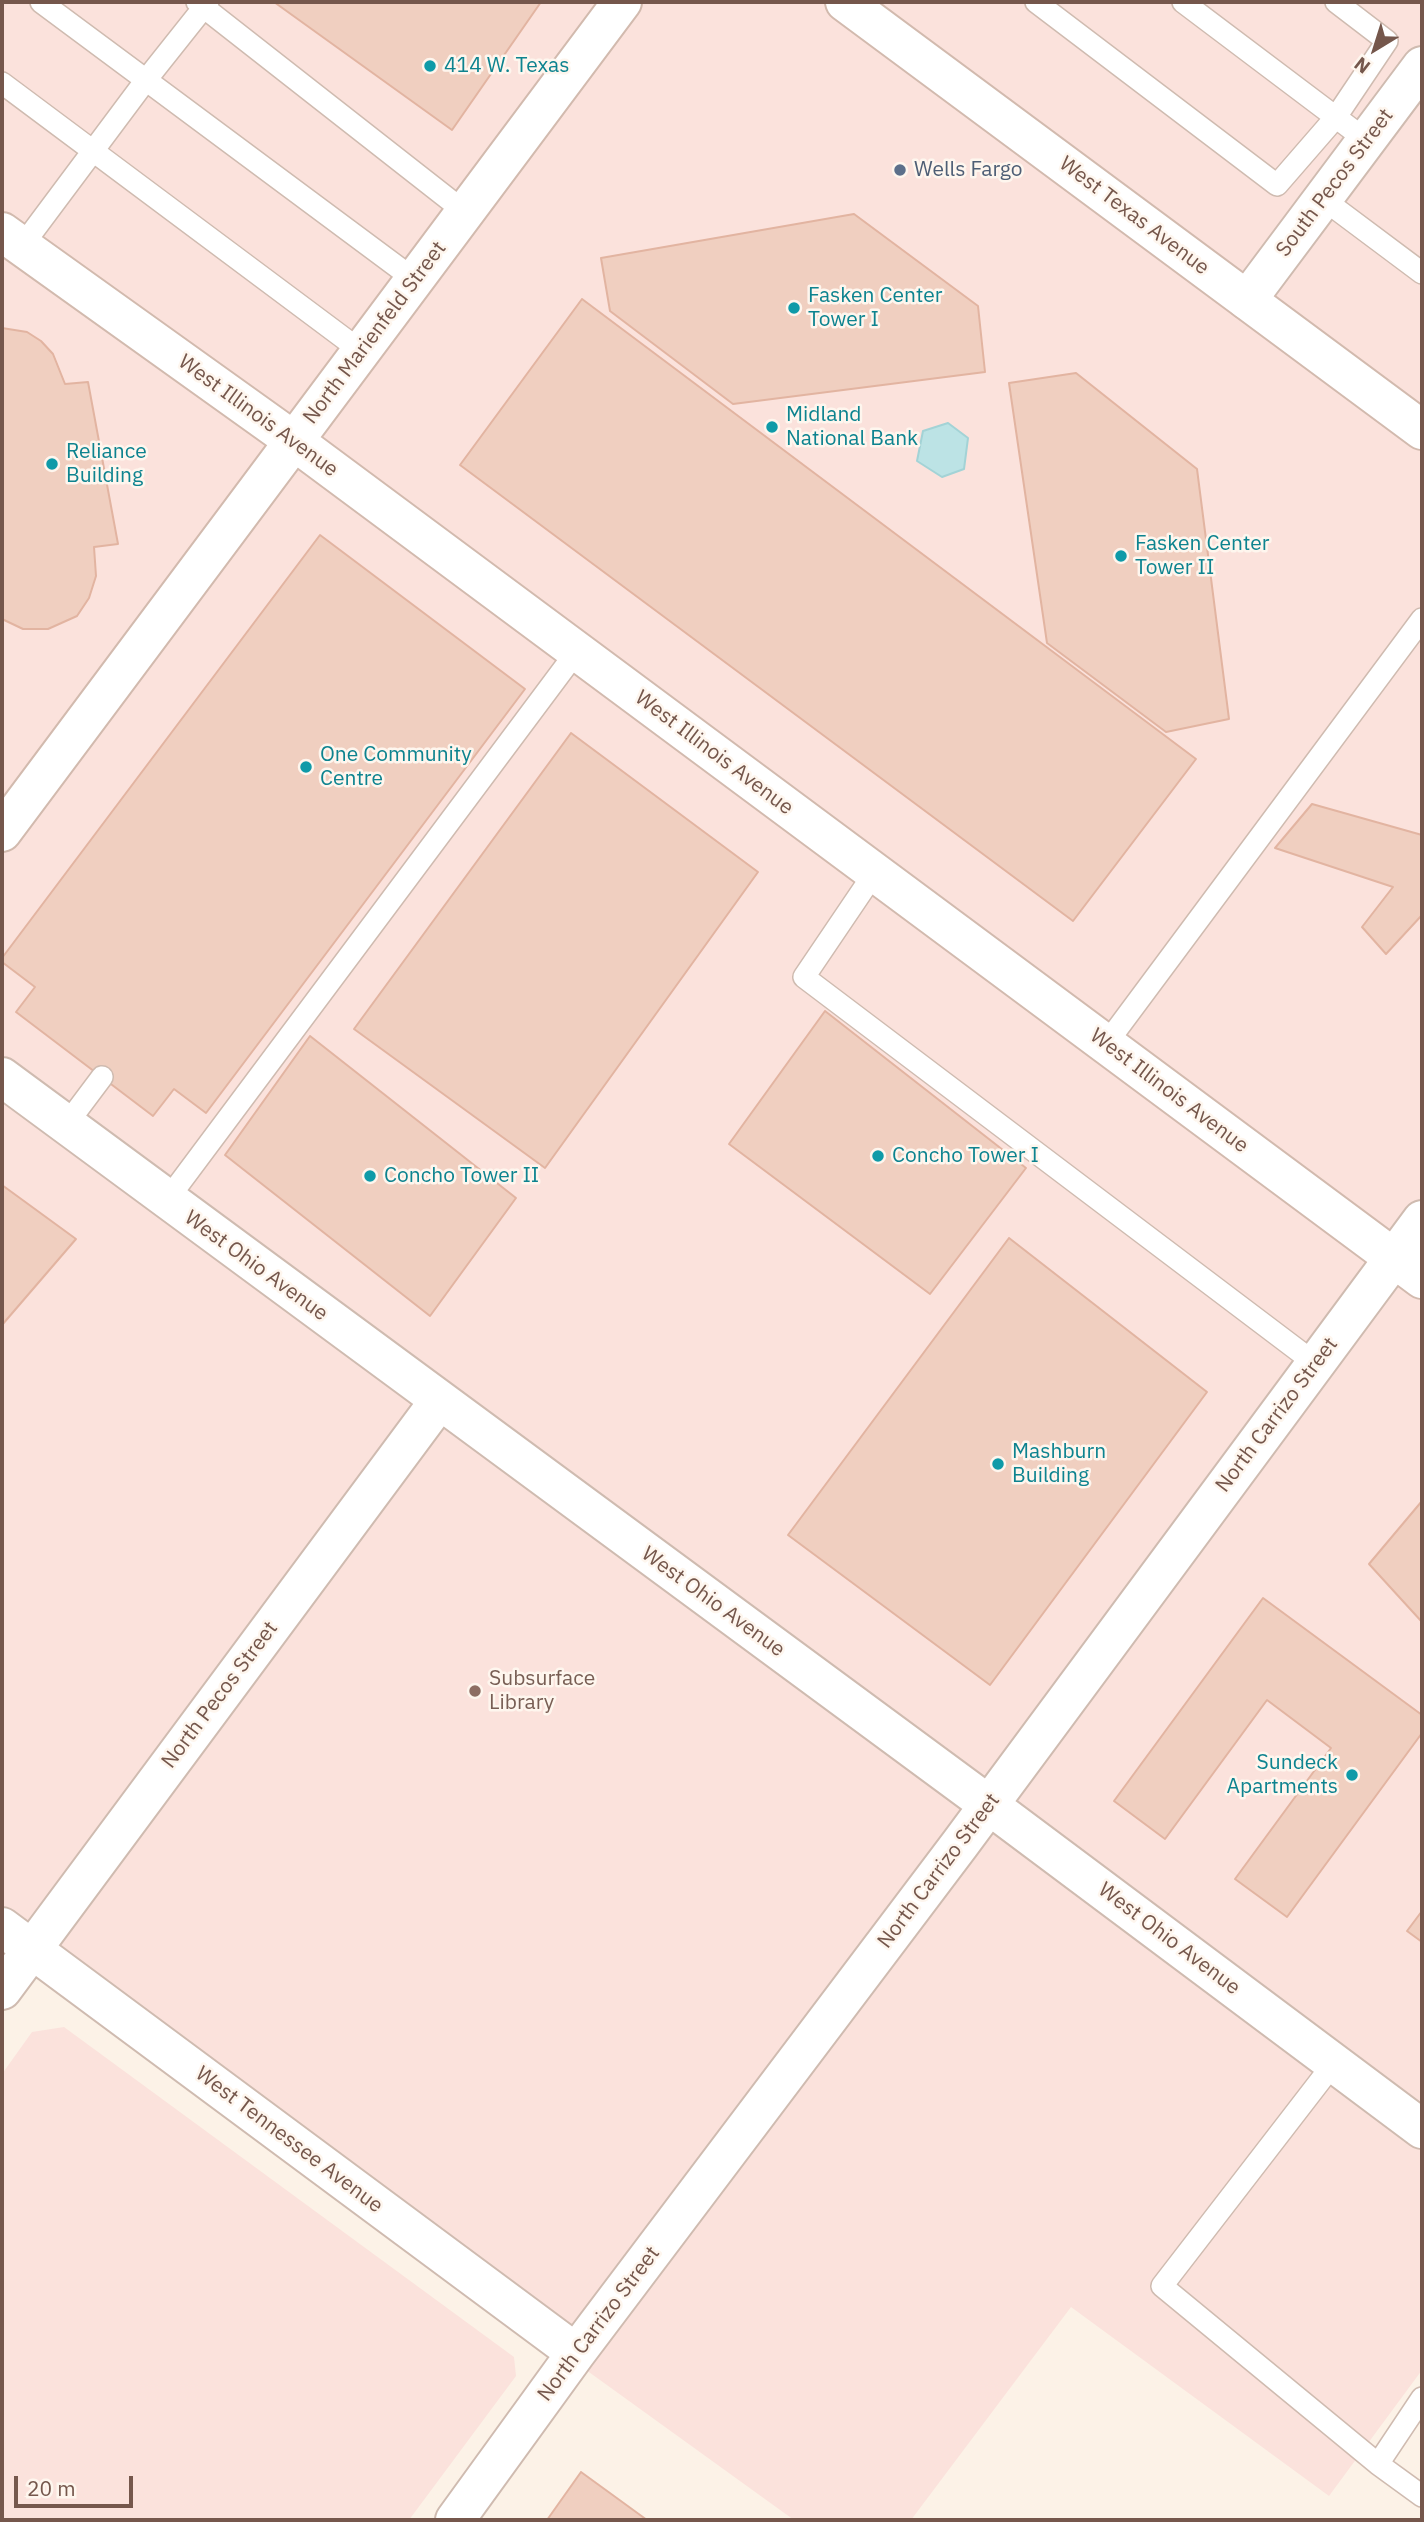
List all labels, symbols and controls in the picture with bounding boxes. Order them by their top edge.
north arrow [1340,14,1410,84]
text: N [1349,52,1375,79]
place label: 414 W. Texas [444,53,570,79]
marker: 414 W. Texas [422,58,438,74]
street label: South Pecos Street [1271,104,1399,262]
street label: West Texas Avenue [1054,151,1214,281]
place label: Wells Fargo [914,157,1022,183]
marker: Wells Fargo [892,162,908,178]
street label: North Marienfeld Street [298,237,452,429]
place label: Fasken Center Tower I [808,283,942,333]
marker: Fasken Center Tower I [786,300,802,316]
street label: West Illinois Avenue [173,350,343,482]
place label: Midland National Bank [786,402,918,452]
marker: Midland National Bank [764,419,780,435]
place label: Reliance Building [66,439,147,489]
marker: Reliance Building [44,456,60,472]
place label: Fasken Center Tower II [1135,531,1269,581]
marker: Fasken Center Tower II [1113,548,1129,564]
street label: West Illinois Avenue [630,685,798,821]
place label: One Community Centre [320,742,472,792]
marker: One Community Centre [298,759,314,775]
street label: West Illinois Avenue [1085,1023,1253,1159]
place label: Concho Tower I [892,1143,1039,1169]
marker: Concho Tower I [870,1148,886,1164]
place label: Concho Tower II [384,1163,539,1189]
marker: Concho Tower II [362,1168,378,1184]
street label: West Ohio Avenue [179,1205,333,1327]
street label: North Carrizo Street [1211,1333,1343,1497]
place label: Mashburn Building [1012,1439,1106,1489]
marker: Mashburn Building [990,1456,1006,1472]
street label: West Ohio Avenue [636,1541,790,1663]
street label: North Pecos Street [157,1617,283,1773]
place label: Subsurface Library [489,1666,595,1716]
marker: Subsurface Library [467,1683,483,1699]
place label: Sundeck Apartments [1227,1750,1338,1800]
marker: Sundeck Apartments [1344,1767,1360,1783]
street label: North Carrizo Street [873,1789,1005,1953]
street label: West Ohio Avenue [1093,1877,1245,2001]
street label: West Tennessee Avenue [190,2061,388,2219]
street label: North Carrizo Street [533,2242,665,2406]
scale bar [18,2462,136,2506]
text: 20 m [27,2474,76,2502]

